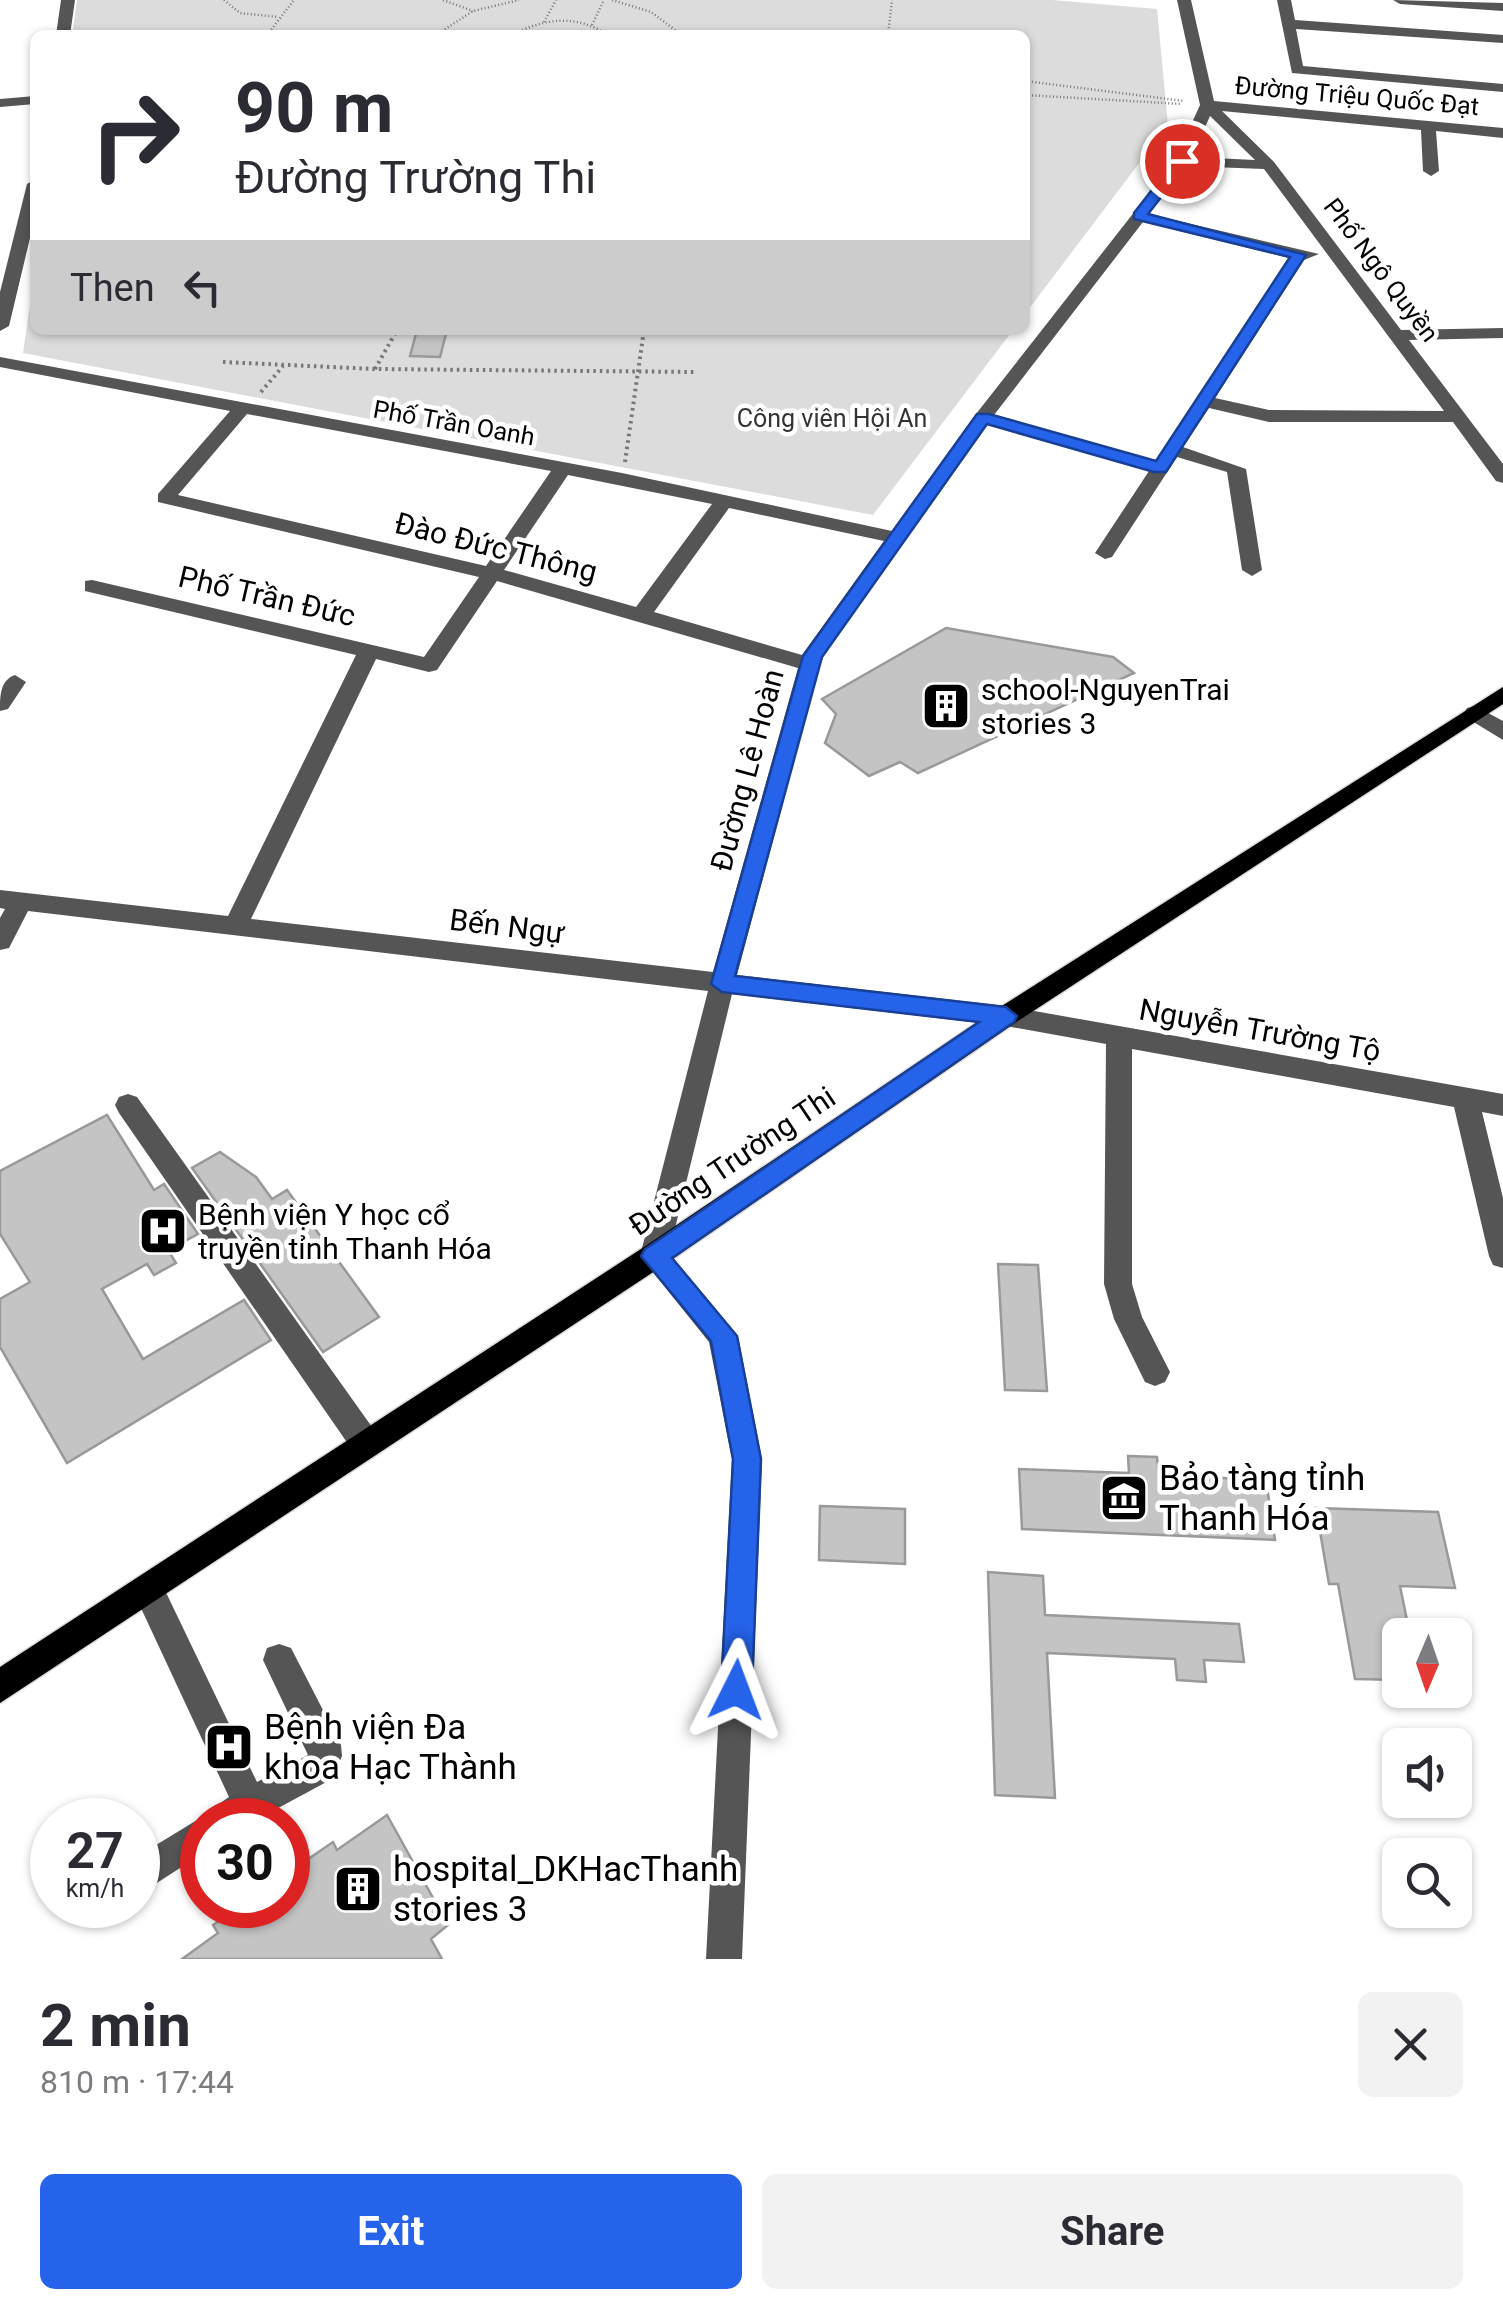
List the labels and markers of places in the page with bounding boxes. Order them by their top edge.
pin [1140,119,1225,204]
place label: school-NguyenTrai stories 3 [981,672,1230,741]
building icon: school-NguyenTrai stories 3 [920,680,972,732]
place label: Bệnh viện Y học cổ truyền tỉnh Thanh Hóa [198,1197,492,1266]
hospital icon: Bệnh viện Y học cổ truyền tỉnh Thanh Hóa [137,1205,189,1257]
place label: Bảo tàng tỉnh Thanh Hóa [1159,1458,1365,1539]
museum icon: Bảo tàng tỉnh Thanh Hóa [1098,1472,1150,1524]
place label: Bệnh viện Đa khoa Hạc Thành [264,1707,517,1788]
hospital icon: Bệnh viện Đa khoa Hạc Thành [203,1721,255,1773]
place label: hospital_DKHacThanh stories 3 [393,1849,738,1930]
building icon: hospital_DKHacThanh stories 3 [332,1863,384,1915]

